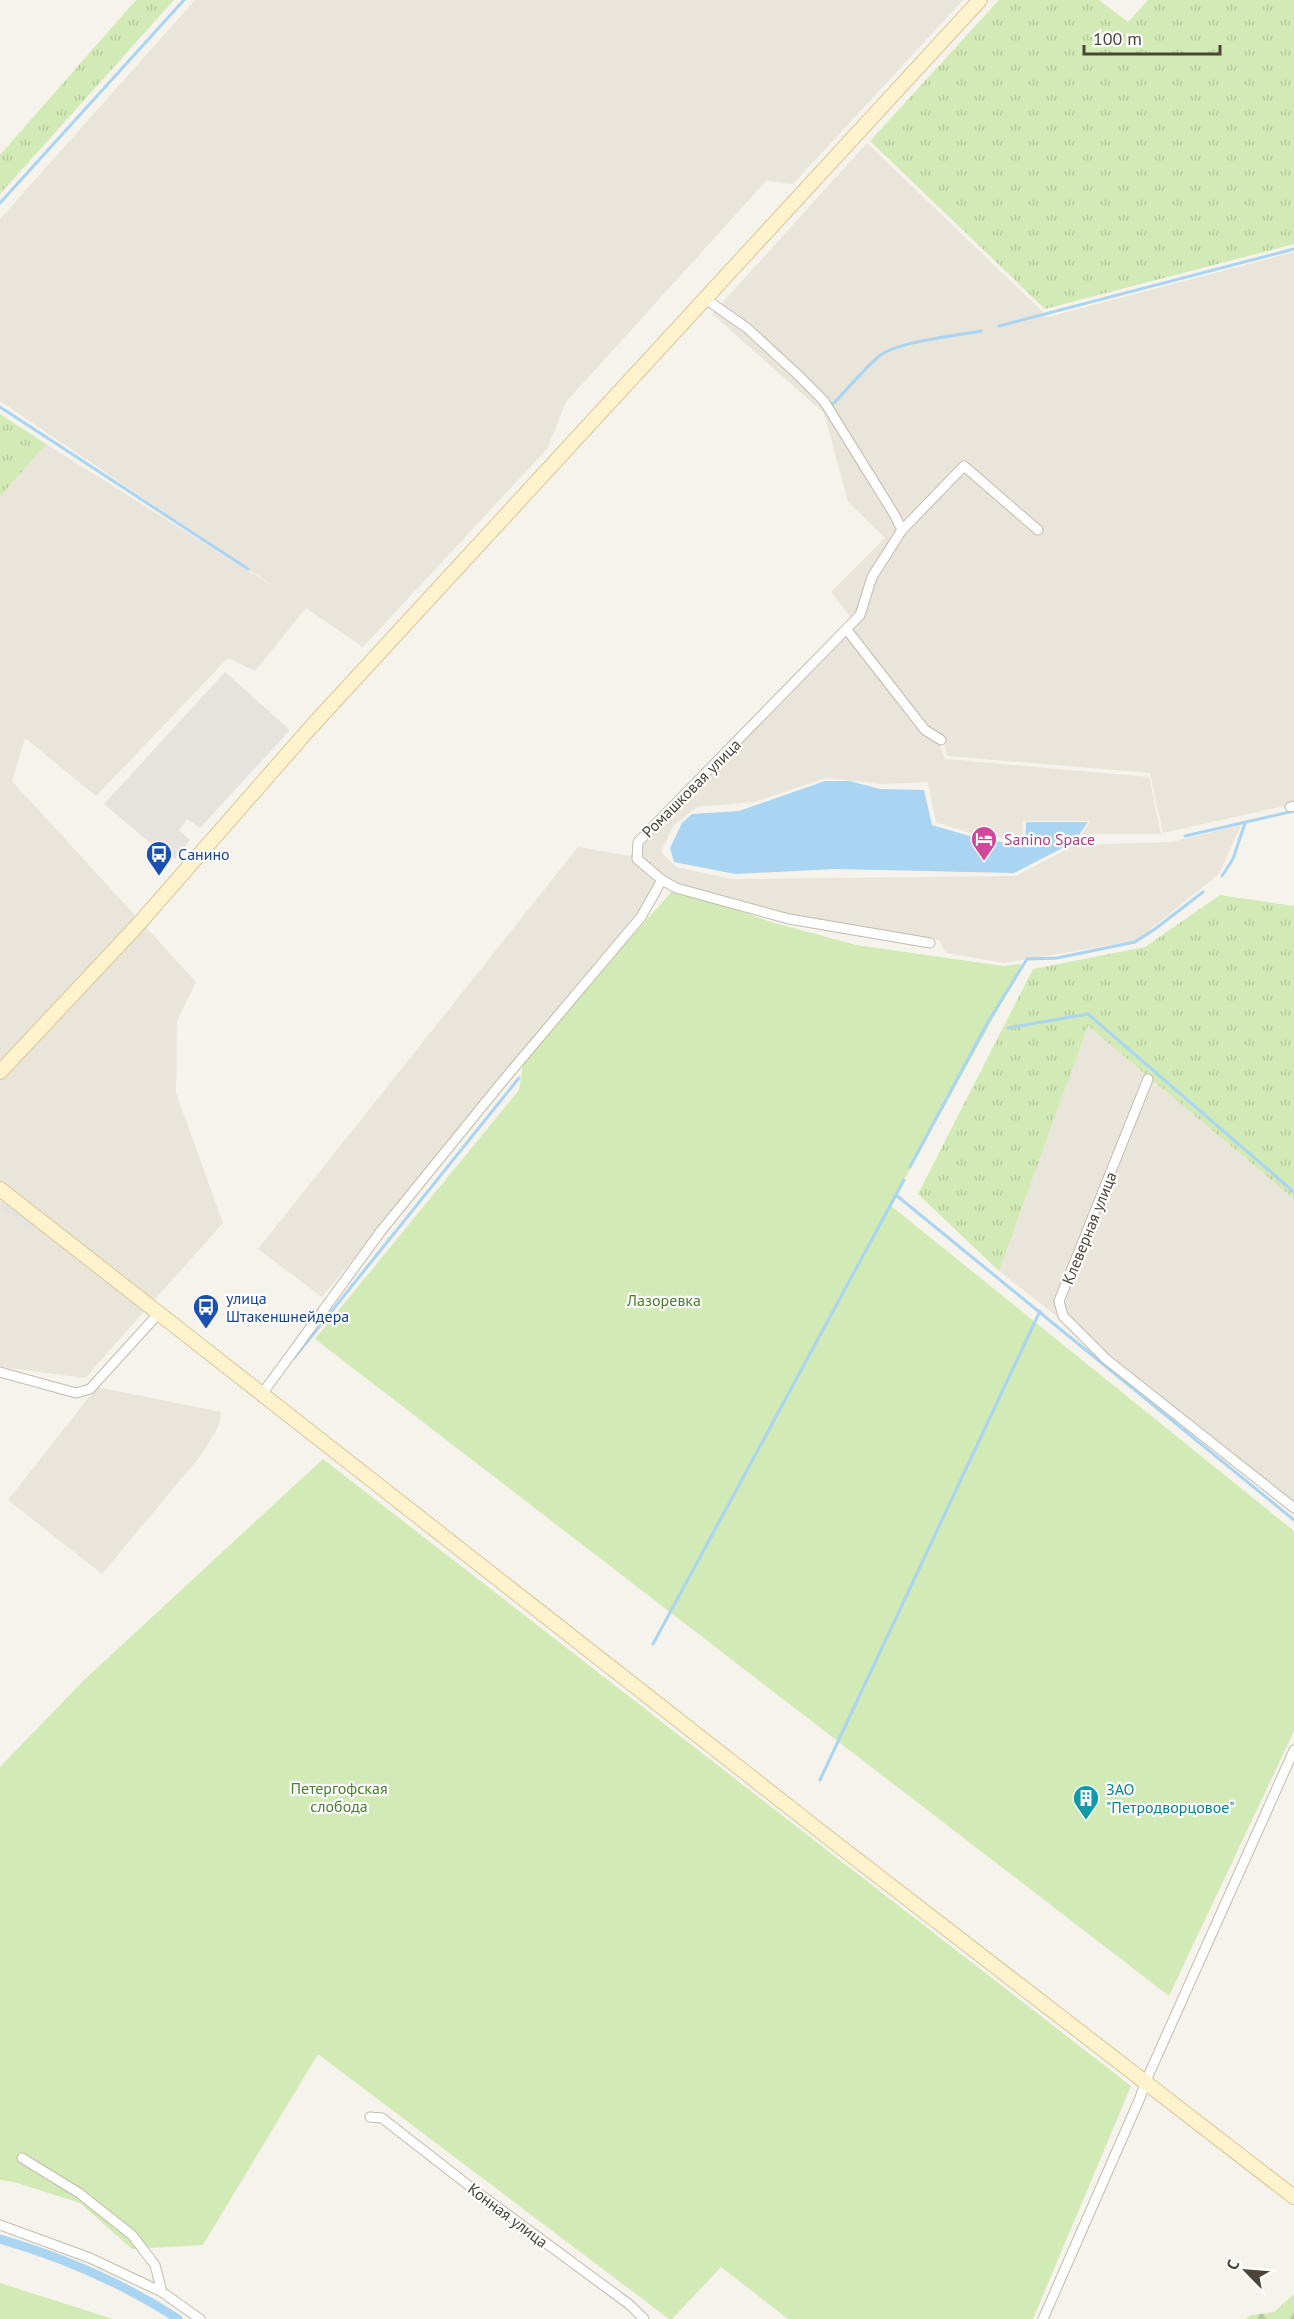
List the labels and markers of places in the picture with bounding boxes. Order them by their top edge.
hotel icon: Sanino Space [969,824,999,862]
place label: Sanino Space [1004,829,1095,849]
bus stop icon: Санино [144,839,174,877]
place label: Санино [178,844,230,864]
place label: улица Штакеншнейдера [226,1288,349,1326]
bus stop icon: улица Штакеншнейдера [191,1292,221,1330]
place label: ЗАО "Петродворцовое" [1106,1779,1235,1817]
building icon: ЗАО "Петродворцовое" [1071,1783,1101,1821]

